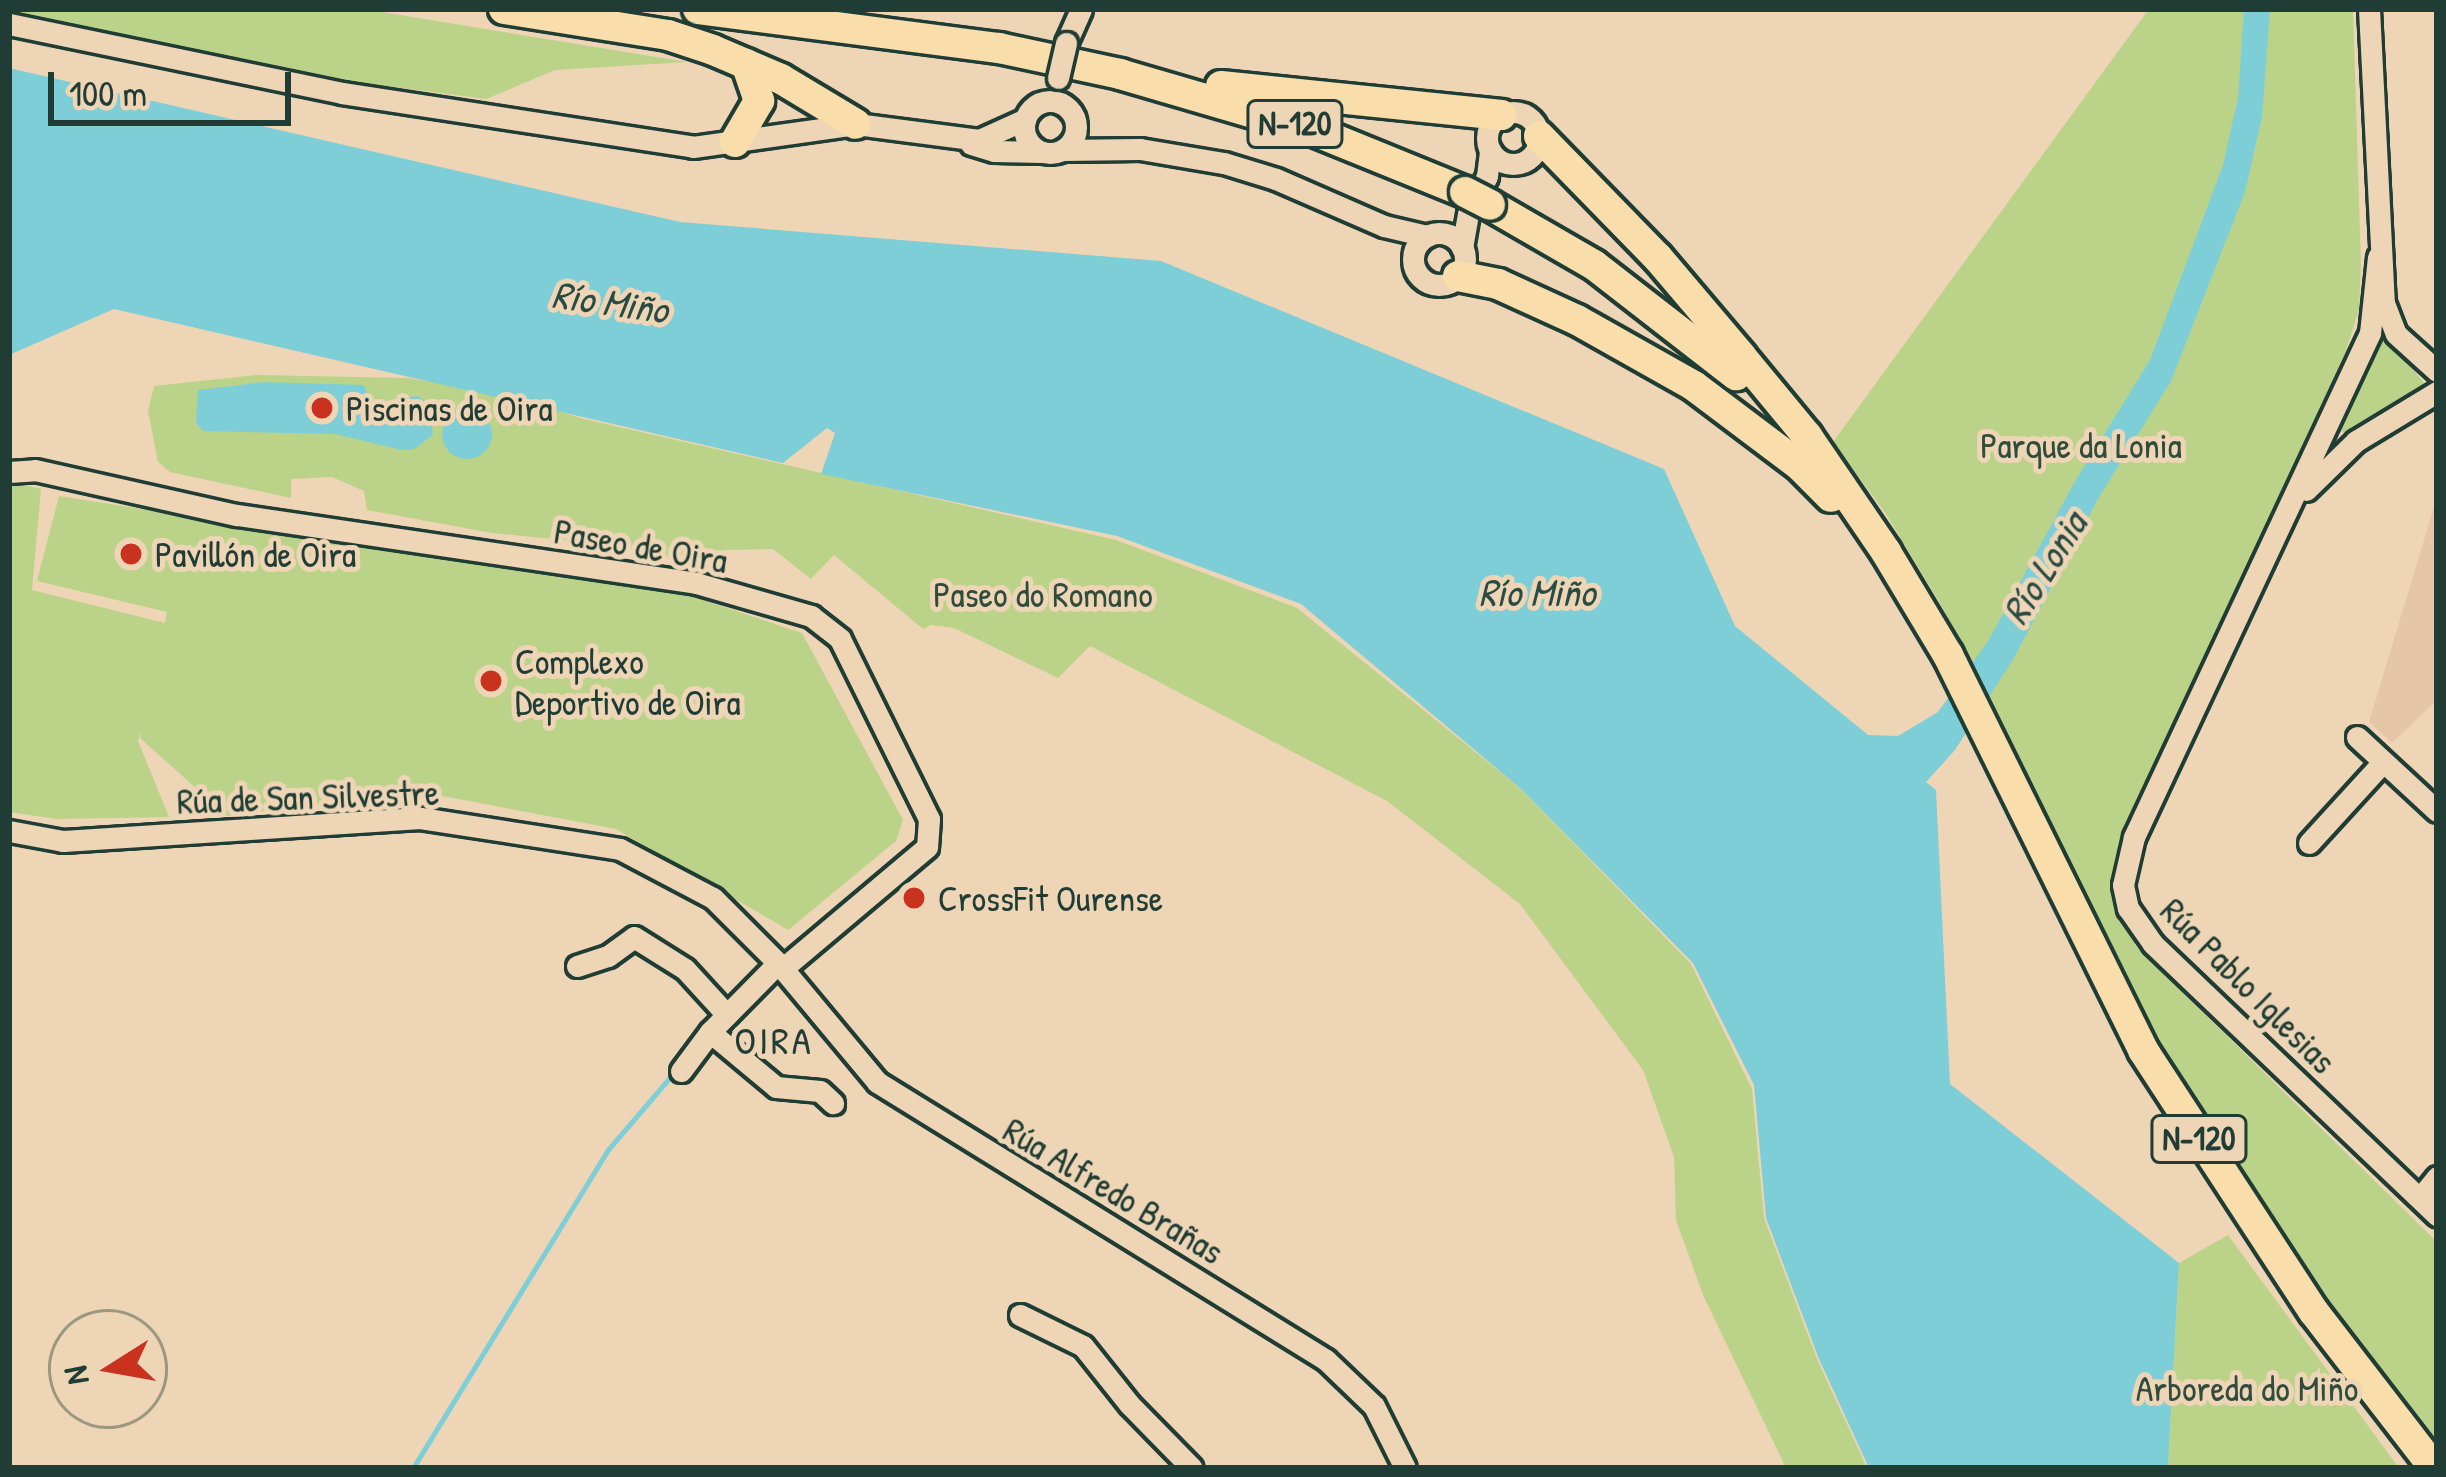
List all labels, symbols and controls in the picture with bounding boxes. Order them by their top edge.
scale bar [54,48,297,122]
text: 100 m [69,68,147,117]
road number: N-120 [1244,97,1346,151]
water label: Río Miño [549,271,671,333]
place label: Piscinas de Oira [346,386,552,430]
marker: Piscinas de Oira [309,395,335,421]
park label: Parque da Lonia [1980,423,2182,467]
water label: Río Lonia [1992,503,2096,633]
street label: Paseo de Oira [551,509,731,581]
place label: Pavillón de Oira [155,532,356,576]
marker: Pavillón de Oira [118,541,144,567]
water label: Río Miño [1479,569,1595,615]
park label: Paseo do Romano [933,572,1153,616]
place label: Complexo Deportivo de Oira [515,638,741,723]
marker: Complexo Deportivo de Oira [478,668,504,694]
street label: Rúa de San Silvestre [176,770,440,822]
place label: CrossFit Ourense [938,876,1163,920]
marker: CrossFit Ourense [901,885,927,911]
street label: Rúa Pablo Iglesias [2152,888,2346,1082]
district label: OIRA [734,1017,814,1063]
street label: Rúa Alfredo Brañas [996,1107,1232,1273]
road number: N-120 [2148,1112,2250,1166]
north arrow [48,1309,168,1429]
text: N [52,1362,99,1388]
park label: Arboreda do Miño [2136,1366,2358,1410]

